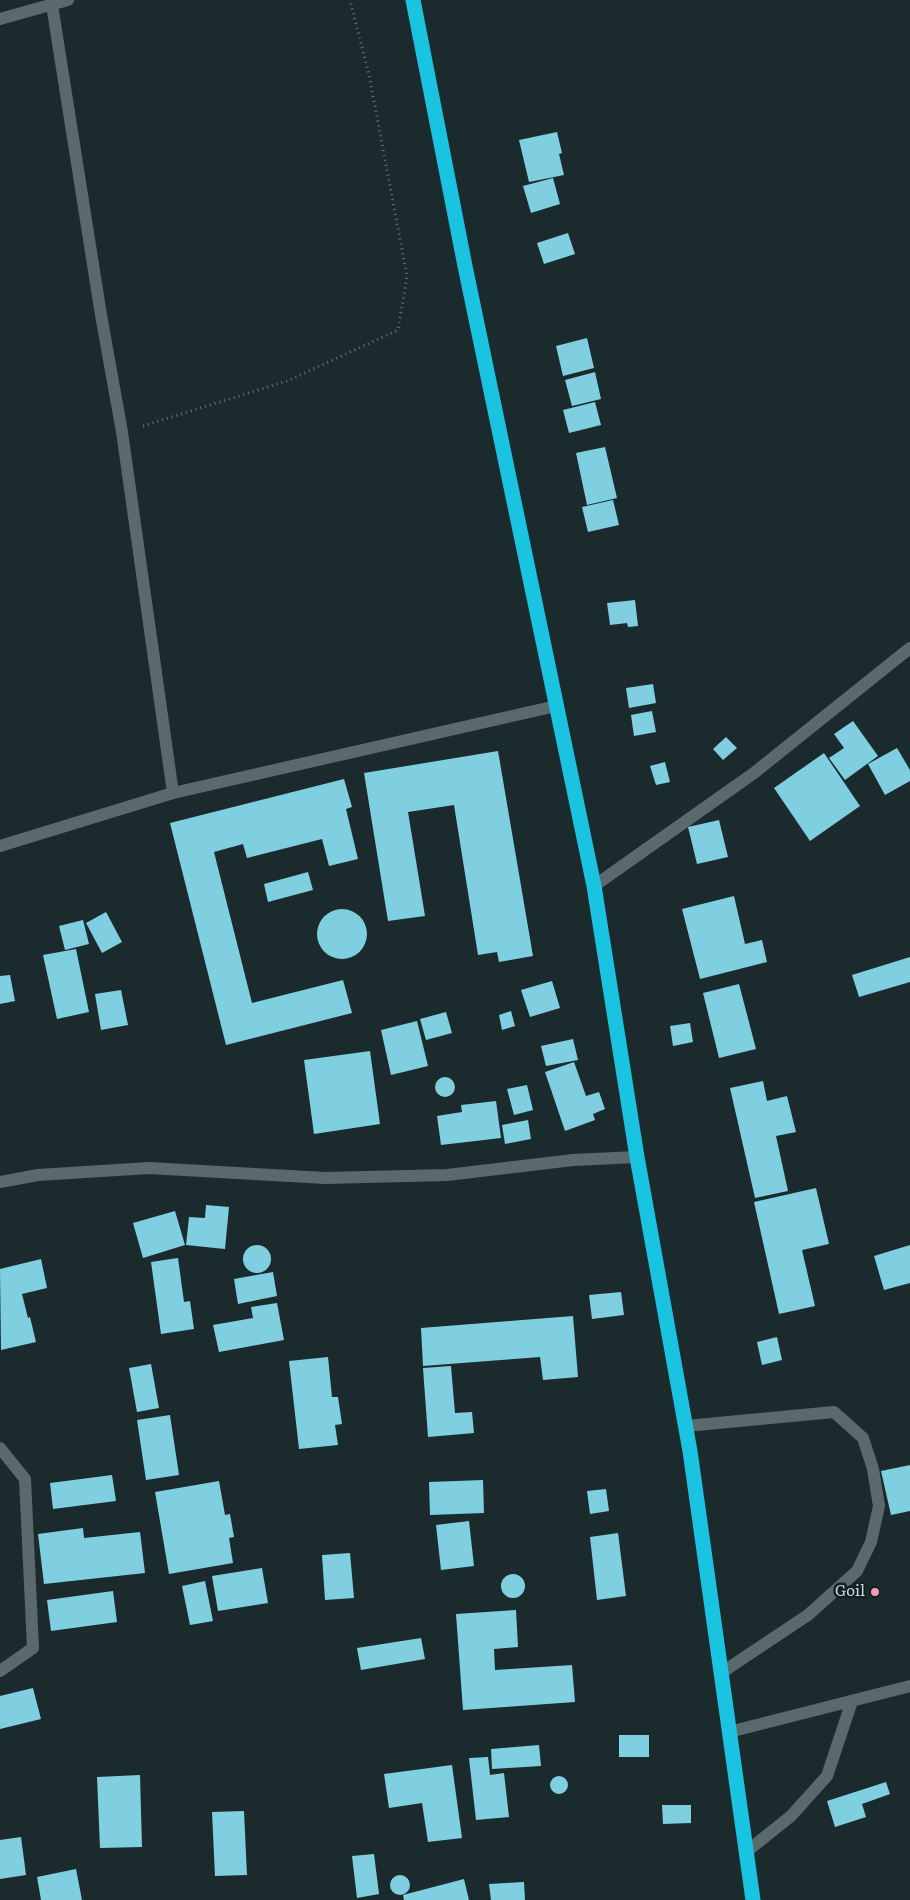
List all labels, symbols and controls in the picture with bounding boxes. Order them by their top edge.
place label: Goil [835,1583,865,1601]
marker: Goil [869,1586,881,1598]

